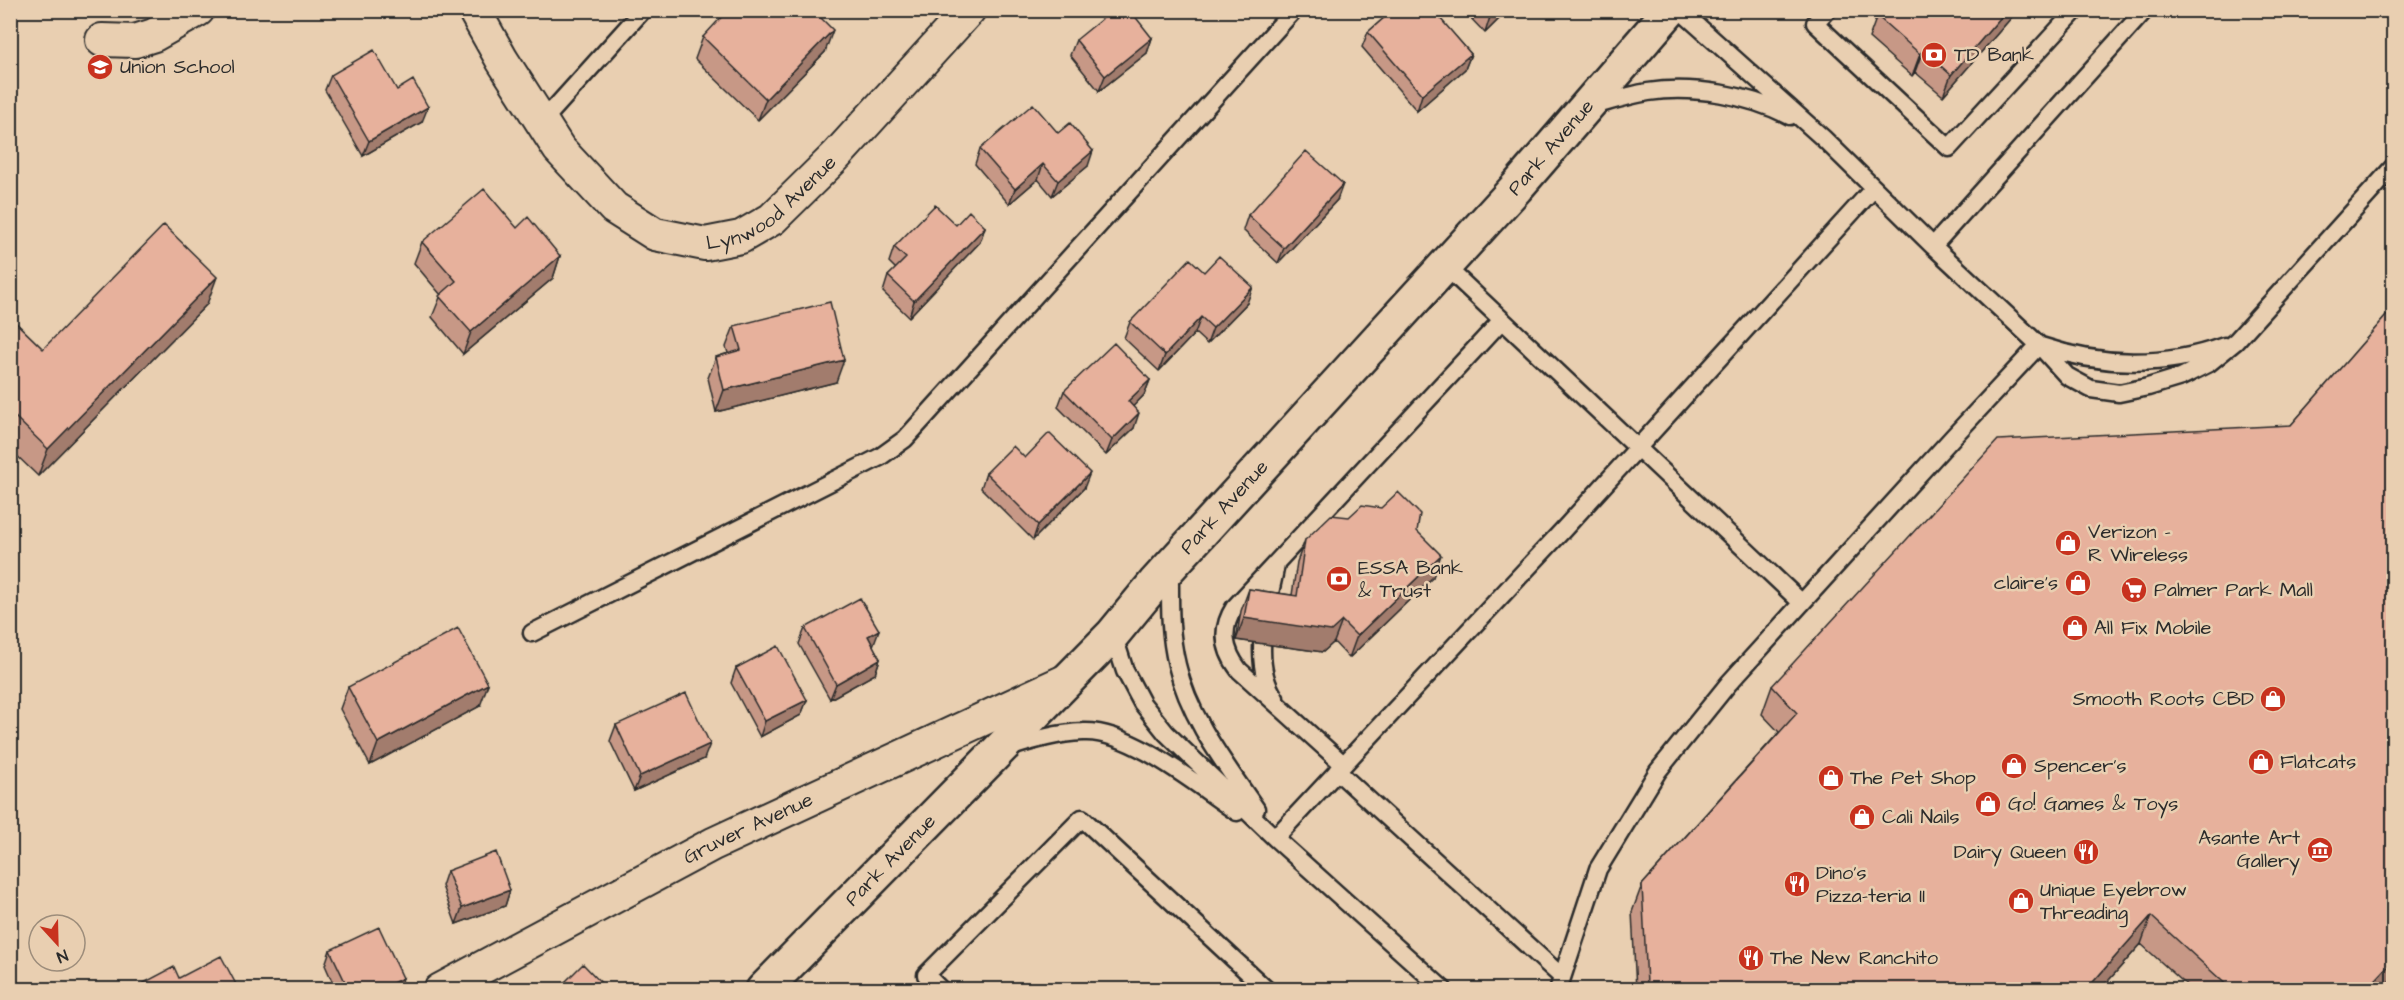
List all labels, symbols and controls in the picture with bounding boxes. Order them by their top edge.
bank icon: TD Bank [1919,40,1949,70]
place label: TD Bank [1954,41,2034,69]
school or university icon: Union School [85,52,115,82]
place label: Union School [120,53,235,81]
street label: Park Avenue [1501,93,1601,202]
street label: Lynwood Avenue [704,149,843,257]
street label: Park Avenue [1174,454,1275,561]
place label: Verizon - R Wireless [2088,518,2188,569]
shop icon: Verizon - R Wireless [2053,528,2083,558]
place label: ESSA Bank & Trust [1358,554,1463,605]
bank icon: ESSA Bank & Trust [1324,564,1354,594]
shop icon: claire's [2063,568,2093,598]
place label: claire's [1994,569,2058,597]
supermarket icon: Palmer Park Mall [2119,575,2149,605]
place label: Palmer Park Mall [2154,576,2313,604]
shop icon: All Fix Mobile [2060,613,2090,643]
place label: All Fix Mobile [2094,614,2212,642]
shop icon: Smooth Roots CBD [2258,684,2288,714]
place label: Smooth Roots CBD [2073,685,2254,713]
shop icon: Flatcats [2246,747,2276,777]
place label: Flatcats [2280,748,2356,776]
shop icon: Spencer's [1999,751,2029,781]
place label: Spencer's [2034,752,2127,780]
shop icon: The Pet Shop [1816,763,1846,793]
place label: The Pet Shop [1850,764,1976,792]
street label: Gruver Avenue [678,786,818,871]
shop icon: Go! Games & Toys [1973,789,2003,819]
place label: Go! Games & Toys [2008,790,2178,819]
shop icon: Cali Nails [1847,802,1877,832]
place label: Cali Nails [1882,803,1959,831]
street label: Park Avenue [839,808,943,913]
place label: Asante Art Gallery [2198,824,2300,876]
museum icon: Asante Art Gallery [2305,835,2335,865]
restaurant icon: Dairy Queen [2071,837,2101,867]
place label: Dairy Queen [1954,838,2066,867]
place label: Dino's Pizza-teria II [1816,859,1925,910]
restaurant icon: Dino's Pizza-teria II [1782,869,1812,899]
place label: Unique Eyebrow Threading [2040,876,2187,928]
shop icon: Unique Eyebrow Threading [2006,886,2036,916]
north arrow [27,913,87,973]
restaurant icon: The New Ranchito [1736,943,1766,973]
text: N [53,944,71,968]
place label: The New Ranchito [1770,944,1938,972]

